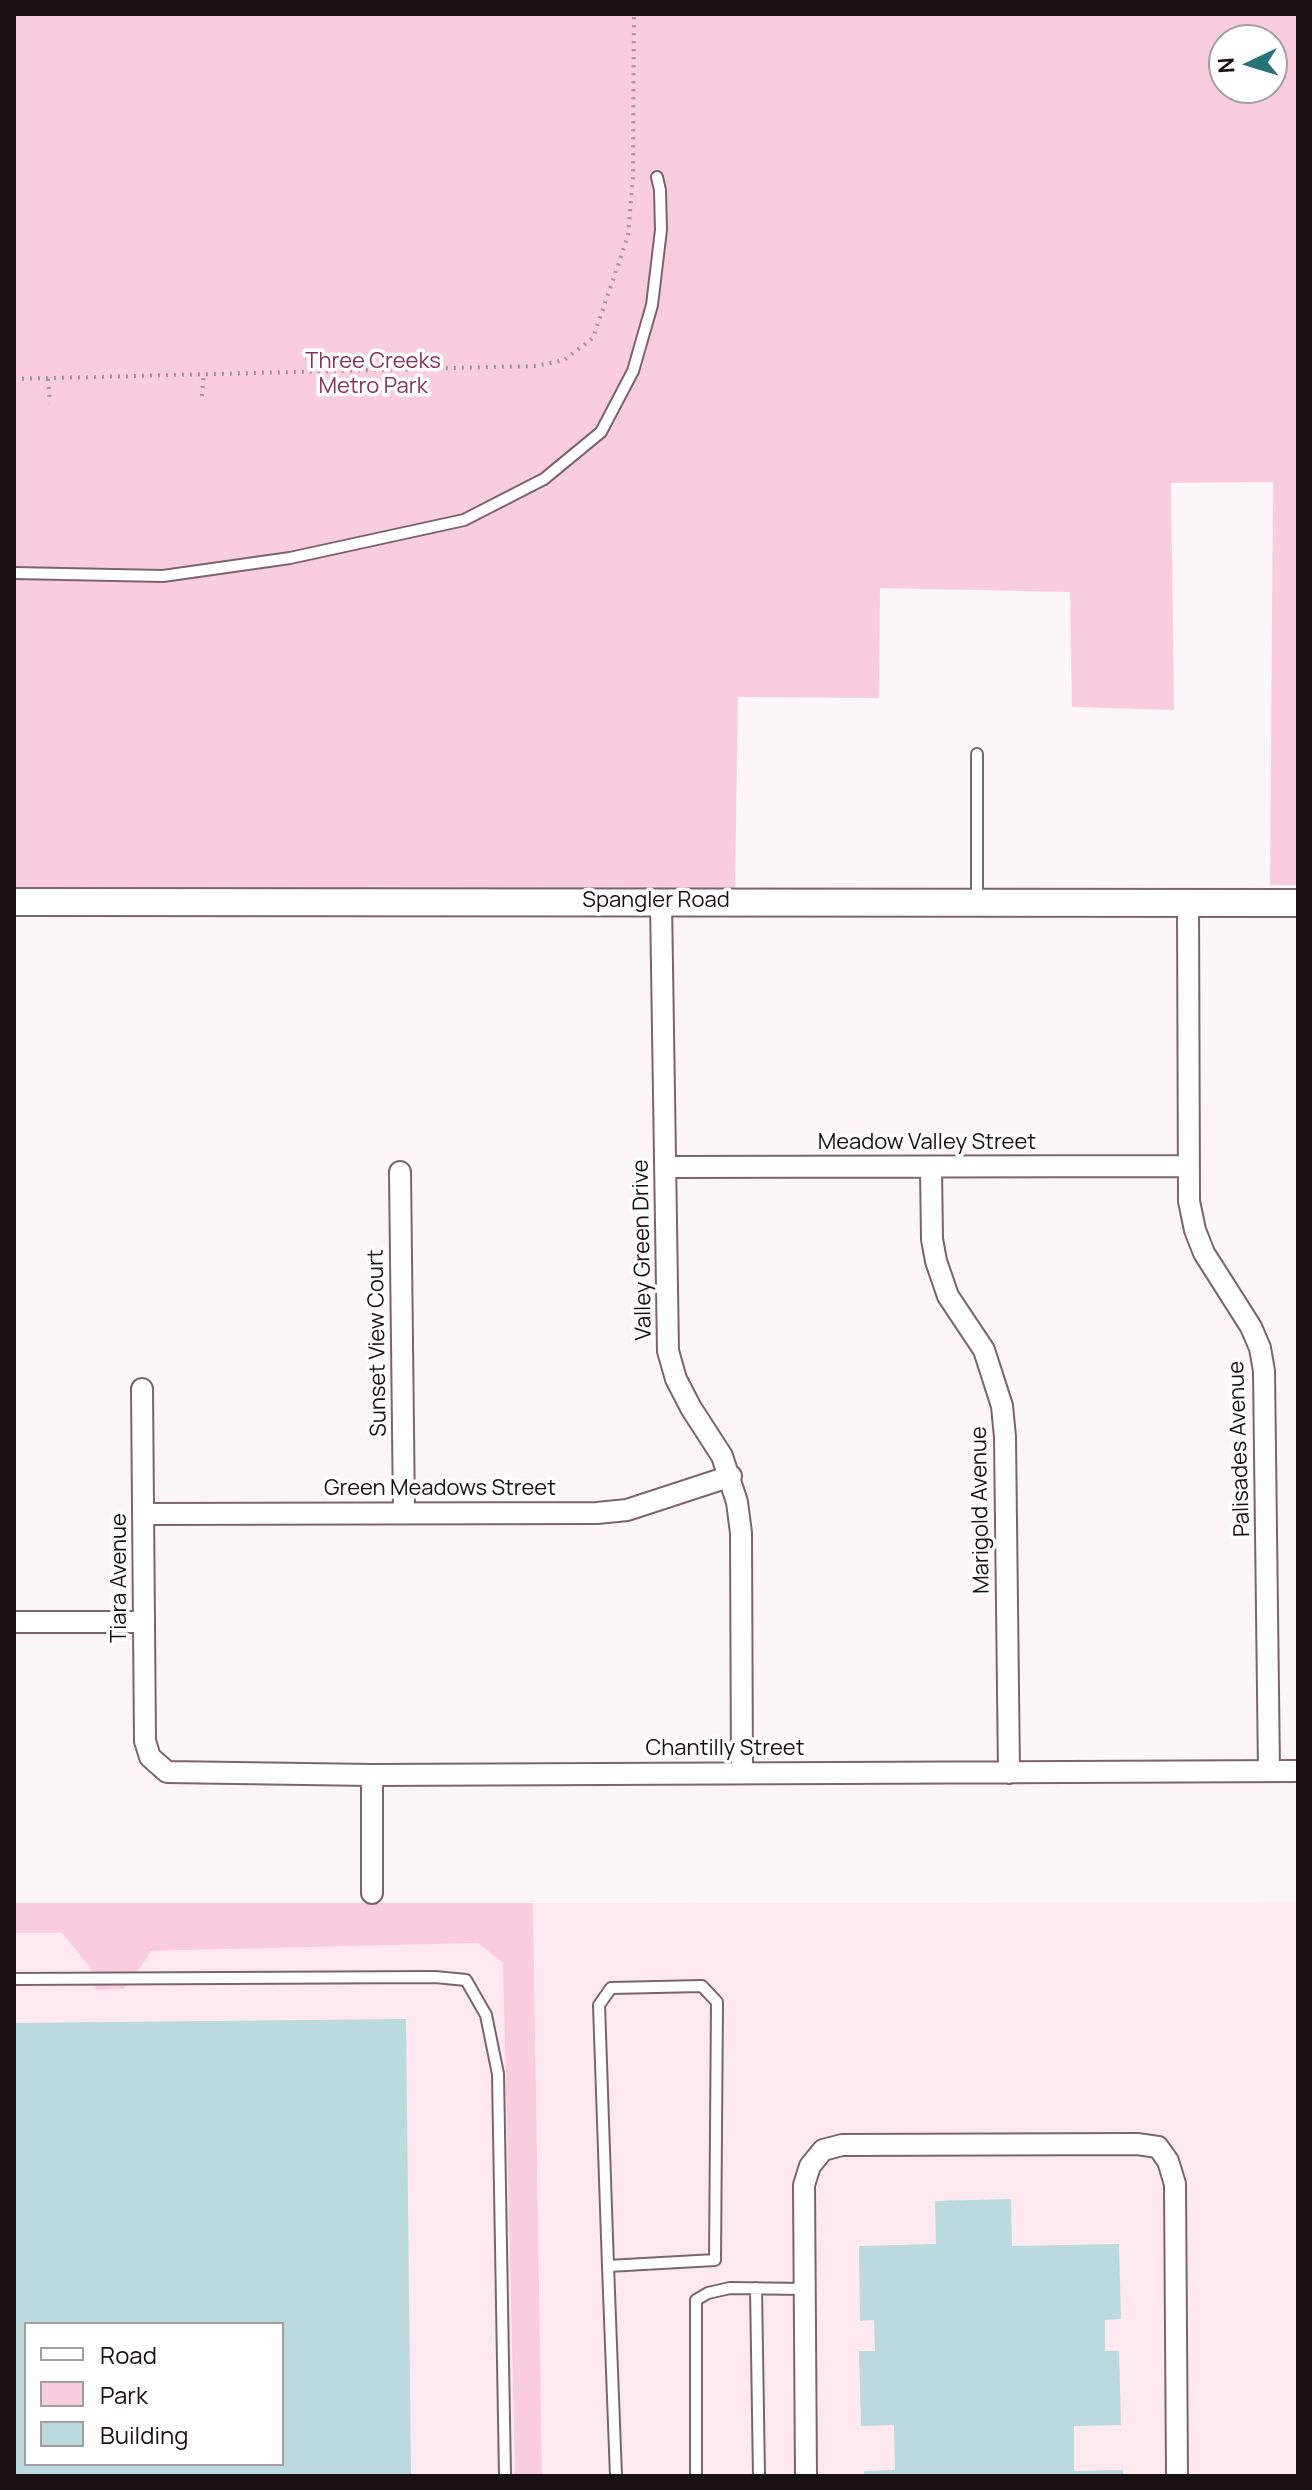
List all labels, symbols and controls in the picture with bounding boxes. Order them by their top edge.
north arrow [1208,24,1288,104]
text: N [1211,57,1242,74]
park label: Three Creeks Metro Park [305,349,441,400]
street label: Spangler Road [582,888,730,914]
street label: Meadow Valley Street [818,1130,1036,1156]
street label: Valley Green Drive [628,1159,658,1341]
street label: Sunset View Court [363,1249,393,1437]
street label: Palisades Avenue [1224,1360,1256,1538]
street label: Marigold Avenue [966,1426,996,1594]
street label: Green Meadows Street [324,1476,556,1502]
street label: Tiara Avenue [107,1513,133,1643]
street label: Chantilly Street [646,1736,804,1762]
legend [24,2322,284,2466]
text: Road [100,2338,157,2371]
text: Park [100,2378,148,2411]
text: Building [100,2418,188,2451]

